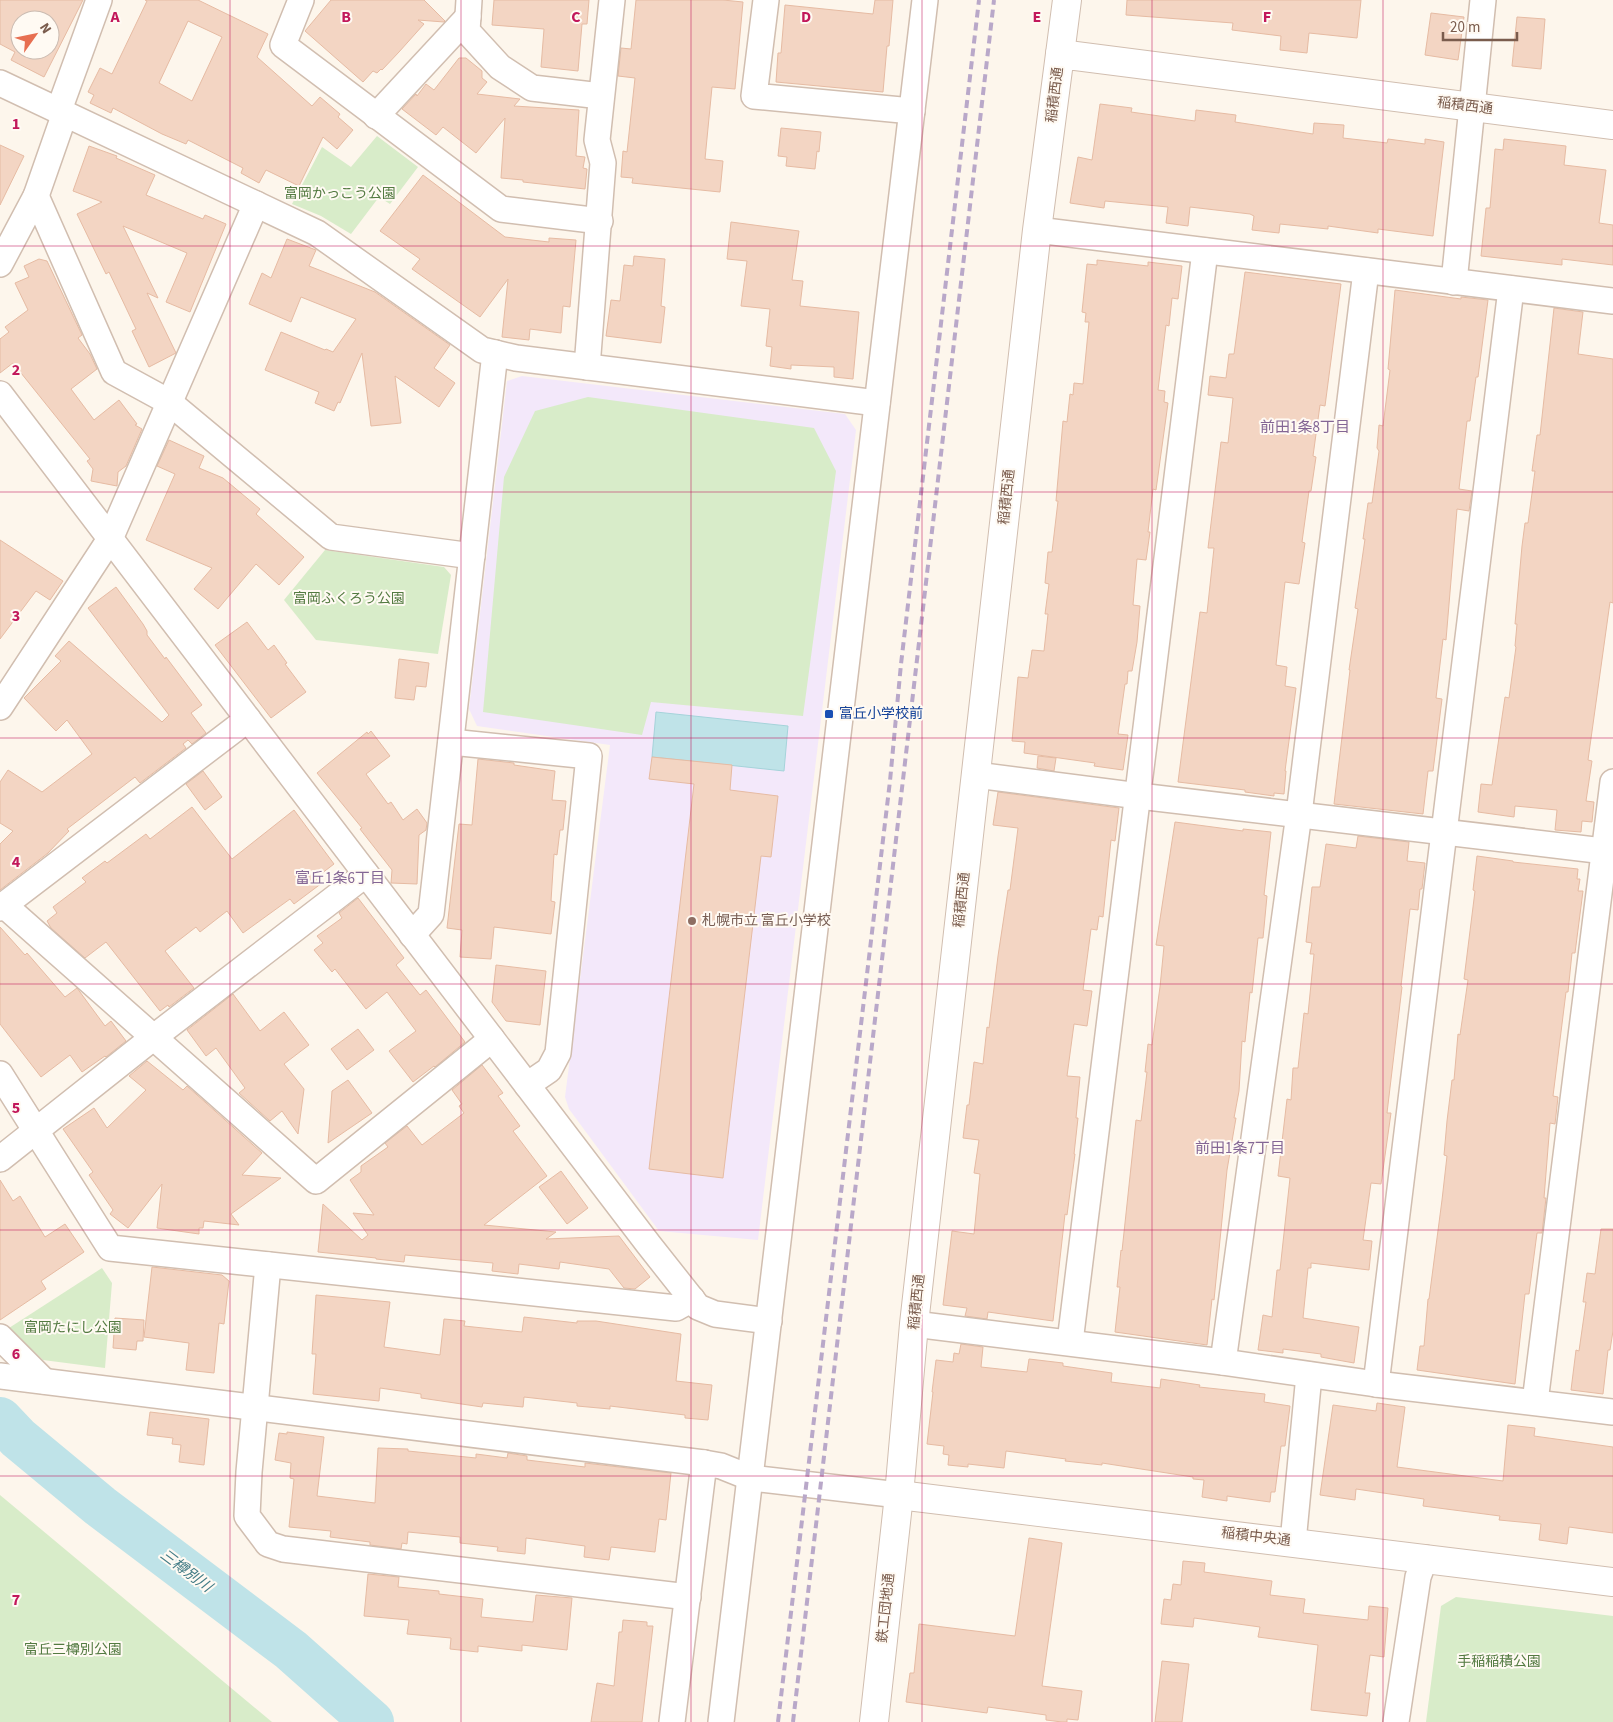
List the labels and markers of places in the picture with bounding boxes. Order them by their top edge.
place label: 富丘小学校前 [839,704,923,724]
marker: 富丘小学校前 [823,708,835,720]
place label: 札幌市立 富丘小学校 [702,911,831,931]
marker: 札幌市立 富丘小学校 [686,915,698,927]

